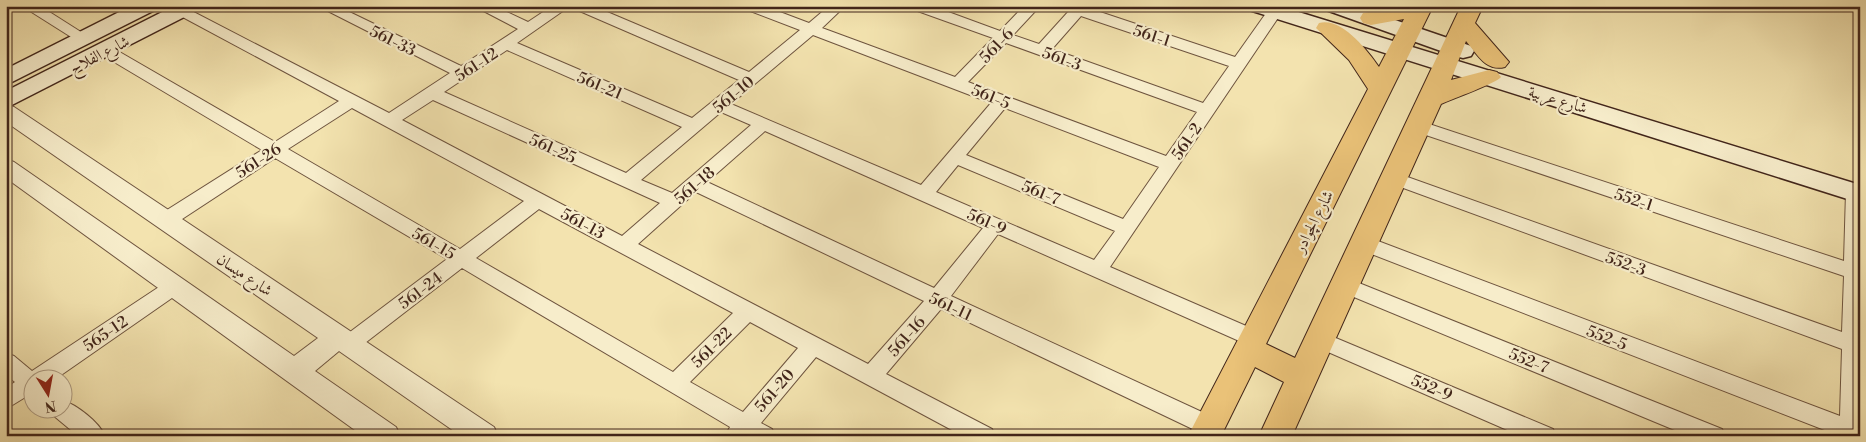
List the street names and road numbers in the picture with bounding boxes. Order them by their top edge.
street label: 561-33 [366,21,419,61]
street label: 561-1 [1130,21,1173,51]
street label: 561-6 [975,24,1018,67]
street label: شارع الفلاح [66,31,135,82]
street label: 561-12 [451,43,502,86]
street label: 561-3 [1039,43,1084,75]
street label: 561-21 [574,67,625,104]
street label: 561-10 [709,72,759,118]
street label: 561-5 [968,80,1013,114]
street label: شارع عربية [1525,82,1590,121]
street label: 561-2 [1167,119,1206,164]
street label: 561-25 [526,130,579,168]
street label: 561-26 [232,139,285,183]
street label: 561-18 [670,162,719,209]
street label: 561-7 [1019,176,1063,210]
street label: 552-1 [1612,184,1656,216]
street label: شارع الچوادر [1289,187,1341,259]
street label: 561-13 [557,204,608,244]
street label: 561-9 [964,204,1010,240]
street label: 561-15 [408,223,459,264]
street label: 552-3 [1603,247,1649,281]
street label: شارع ميسان [211,249,276,303]
street label: 561-24 [395,267,447,314]
street label: 561-11 [926,288,976,326]
street label: 565-12 [79,312,132,356]
street label: 561-16 [884,312,930,361]
street label: 552-5 [1584,321,1630,355]
street label: 561-22 [687,323,736,372]
street label: 552-7 [1506,344,1551,378]
street label: 561-20 [750,365,799,416]
street label: 552-9 [1408,370,1455,406]

